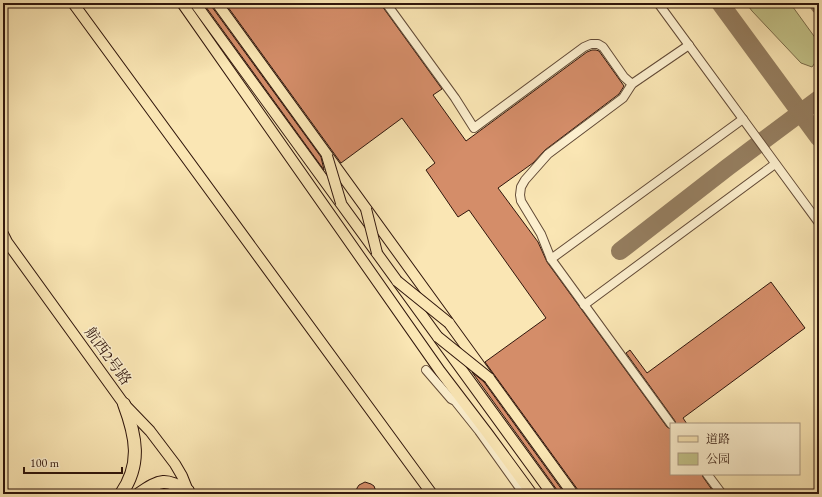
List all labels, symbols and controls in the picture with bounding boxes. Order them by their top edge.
street label: 航西2号路 [81,323,136,388]
legend [670,423,800,475]
text: 道路 [706,431,730,447]
scale bar [24,449,122,475]
text: 公园 [706,451,730,467]
text: 100 m [30,455,60,471]

